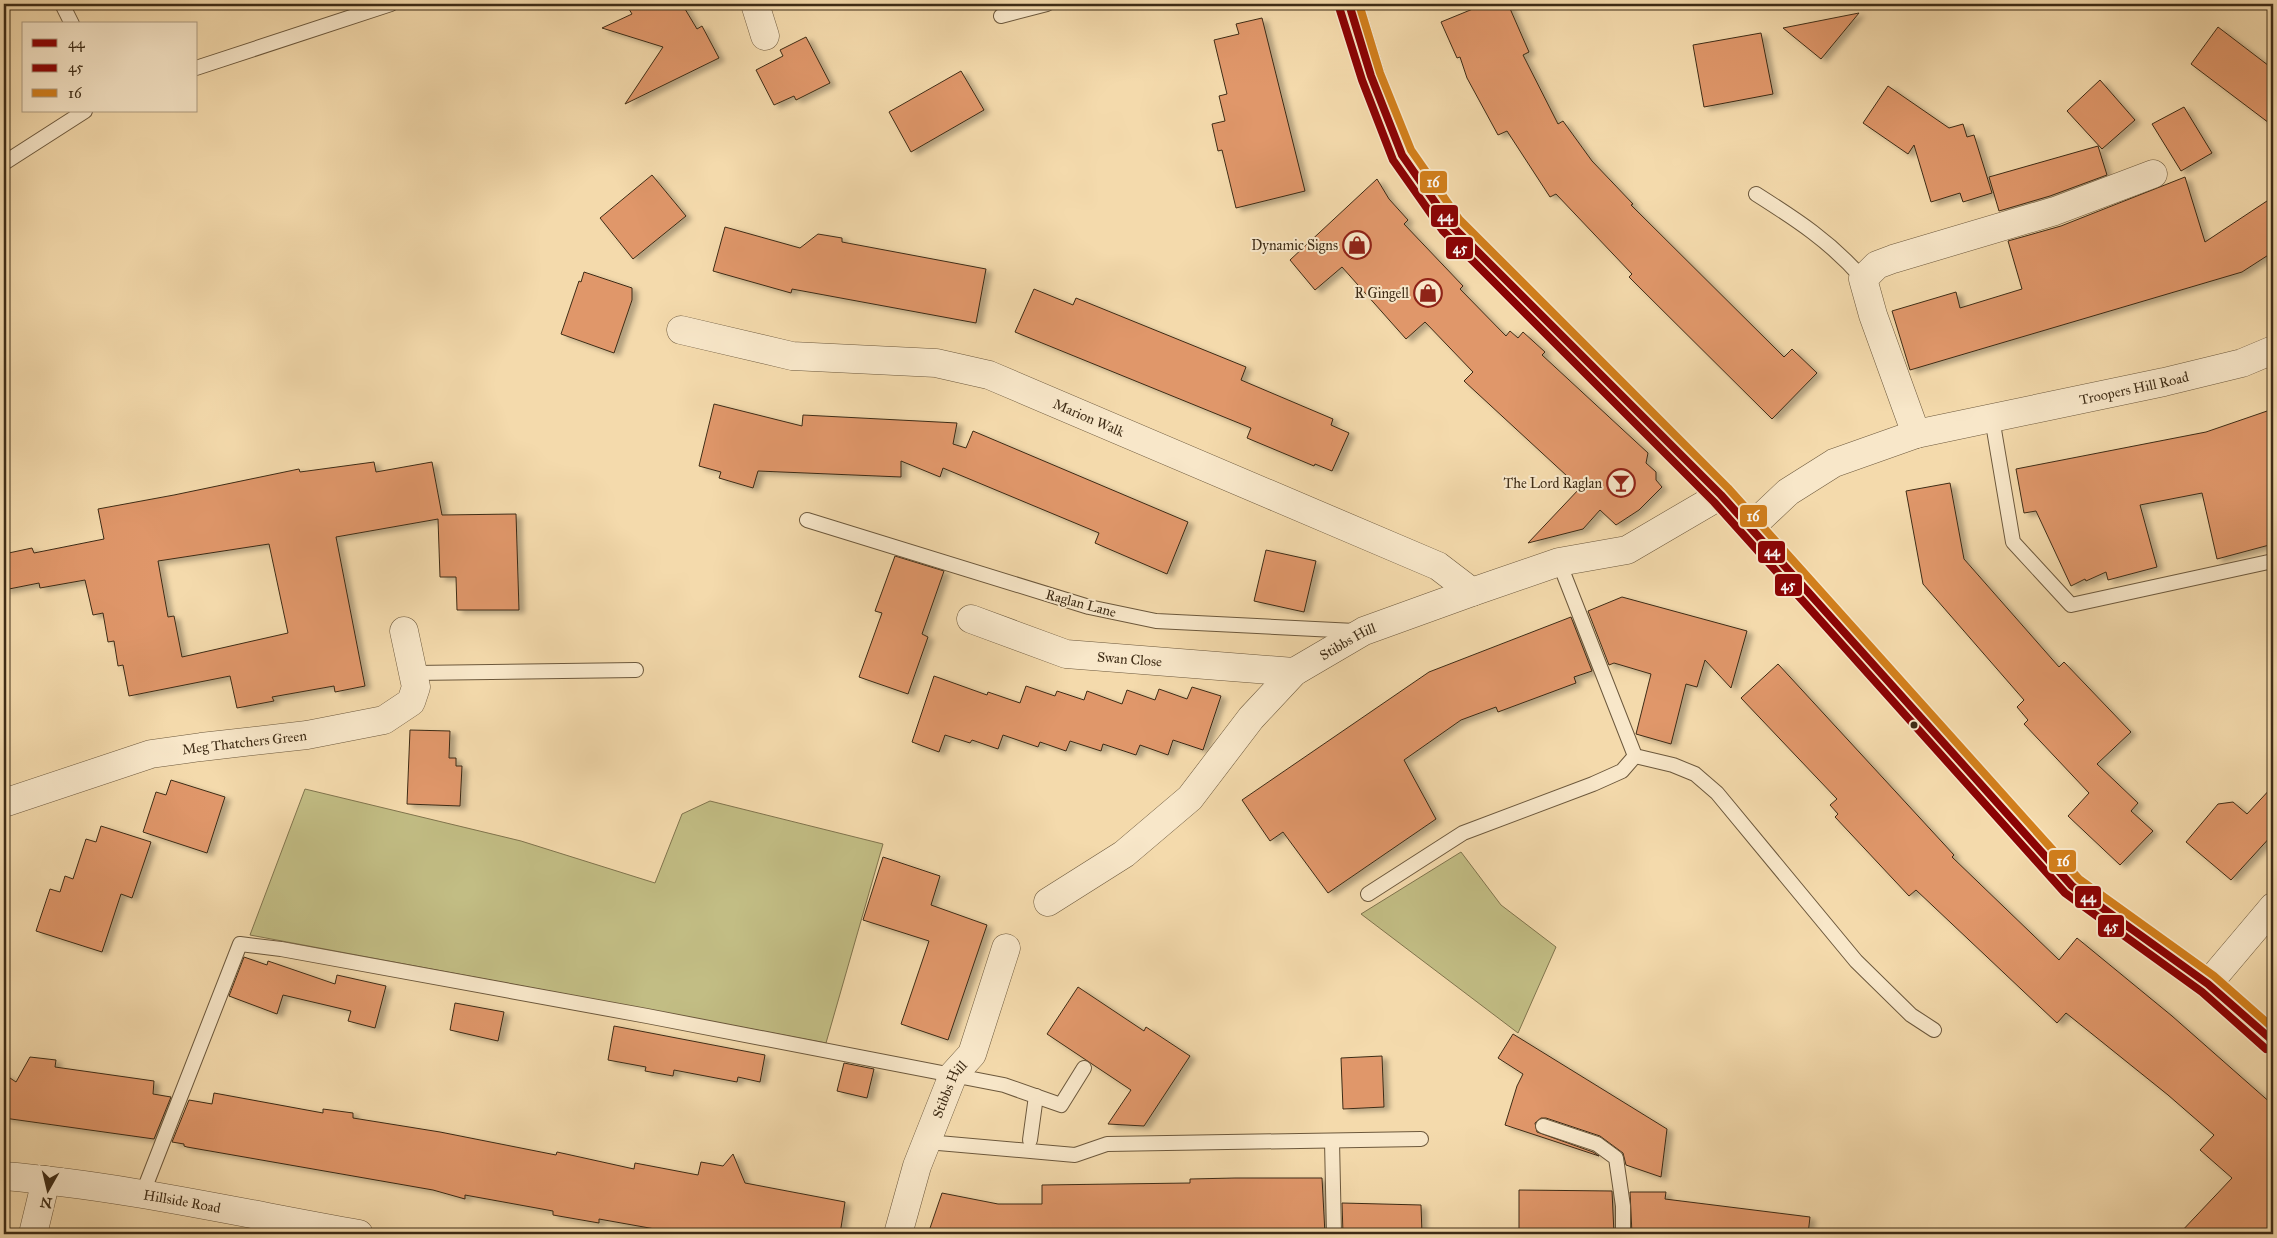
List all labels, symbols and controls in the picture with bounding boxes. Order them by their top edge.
legend [22,22,198,112]
text: 44 [68,34,85,52]
text: 45 [68,58,83,76]
text: 16 [68,84,83,102]
line badge: 16 [1419,170,1448,194]
text: 16 [1427,174,1440,191]
line badge: 44 [1430,204,1459,228]
text: 44 [1437,208,1454,226]
shop icon: Dynamic Signs [1342,230,1372,260]
line badge: 45 [1445,236,1474,260]
place label: Dynamic Signs [1251,237,1338,254]
text: 45 [1453,240,1468,258]
shop icon: R Gingell [1413,278,1443,308]
place label: R Gingell [1355,285,1409,302]
street label: Troopers Hill Road [2078,368,2190,409]
street label: Marion Walk [1050,395,1127,441]
bar icon: The Lord Raglan [1606,468,1636,498]
place label: The Lord Raglan [1504,475,1602,492]
line badge: 16 [1739,504,1768,528]
text: 16 [1747,508,1760,525]
line badge: 44 [1757,540,1786,564]
text: 44 [1764,543,1781,561]
line badge: 45 [1774,573,1803,597]
text: 45 [1781,577,1796,595]
street label: Raglan Lane [1044,586,1118,621]
street label: Stibbs Hill [1317,619,1378,664]
street label: Swan Close [1096,648,1163,671]
unlabelled marker [1909,720,1919,730]
street label: Meg Thatchers Green [181,727,308,759]
line badge: 16 [2048,849,2077,873]
text: 16 [2057,853,2070,870]
line badge: 44 [2074,885,2102,909]
text: 44 [2080,889,2097,907]
line badge: 45 [2097,914,2125,938]
text: 45 [2104,918,2119,936]
street label: Stibbs Hill [929,1057,971,1121]
north arrow [22,1166,72,1216]
street label: Hillside Road [142,1186,222,1217]
text: N [39,1193,53,1212]

